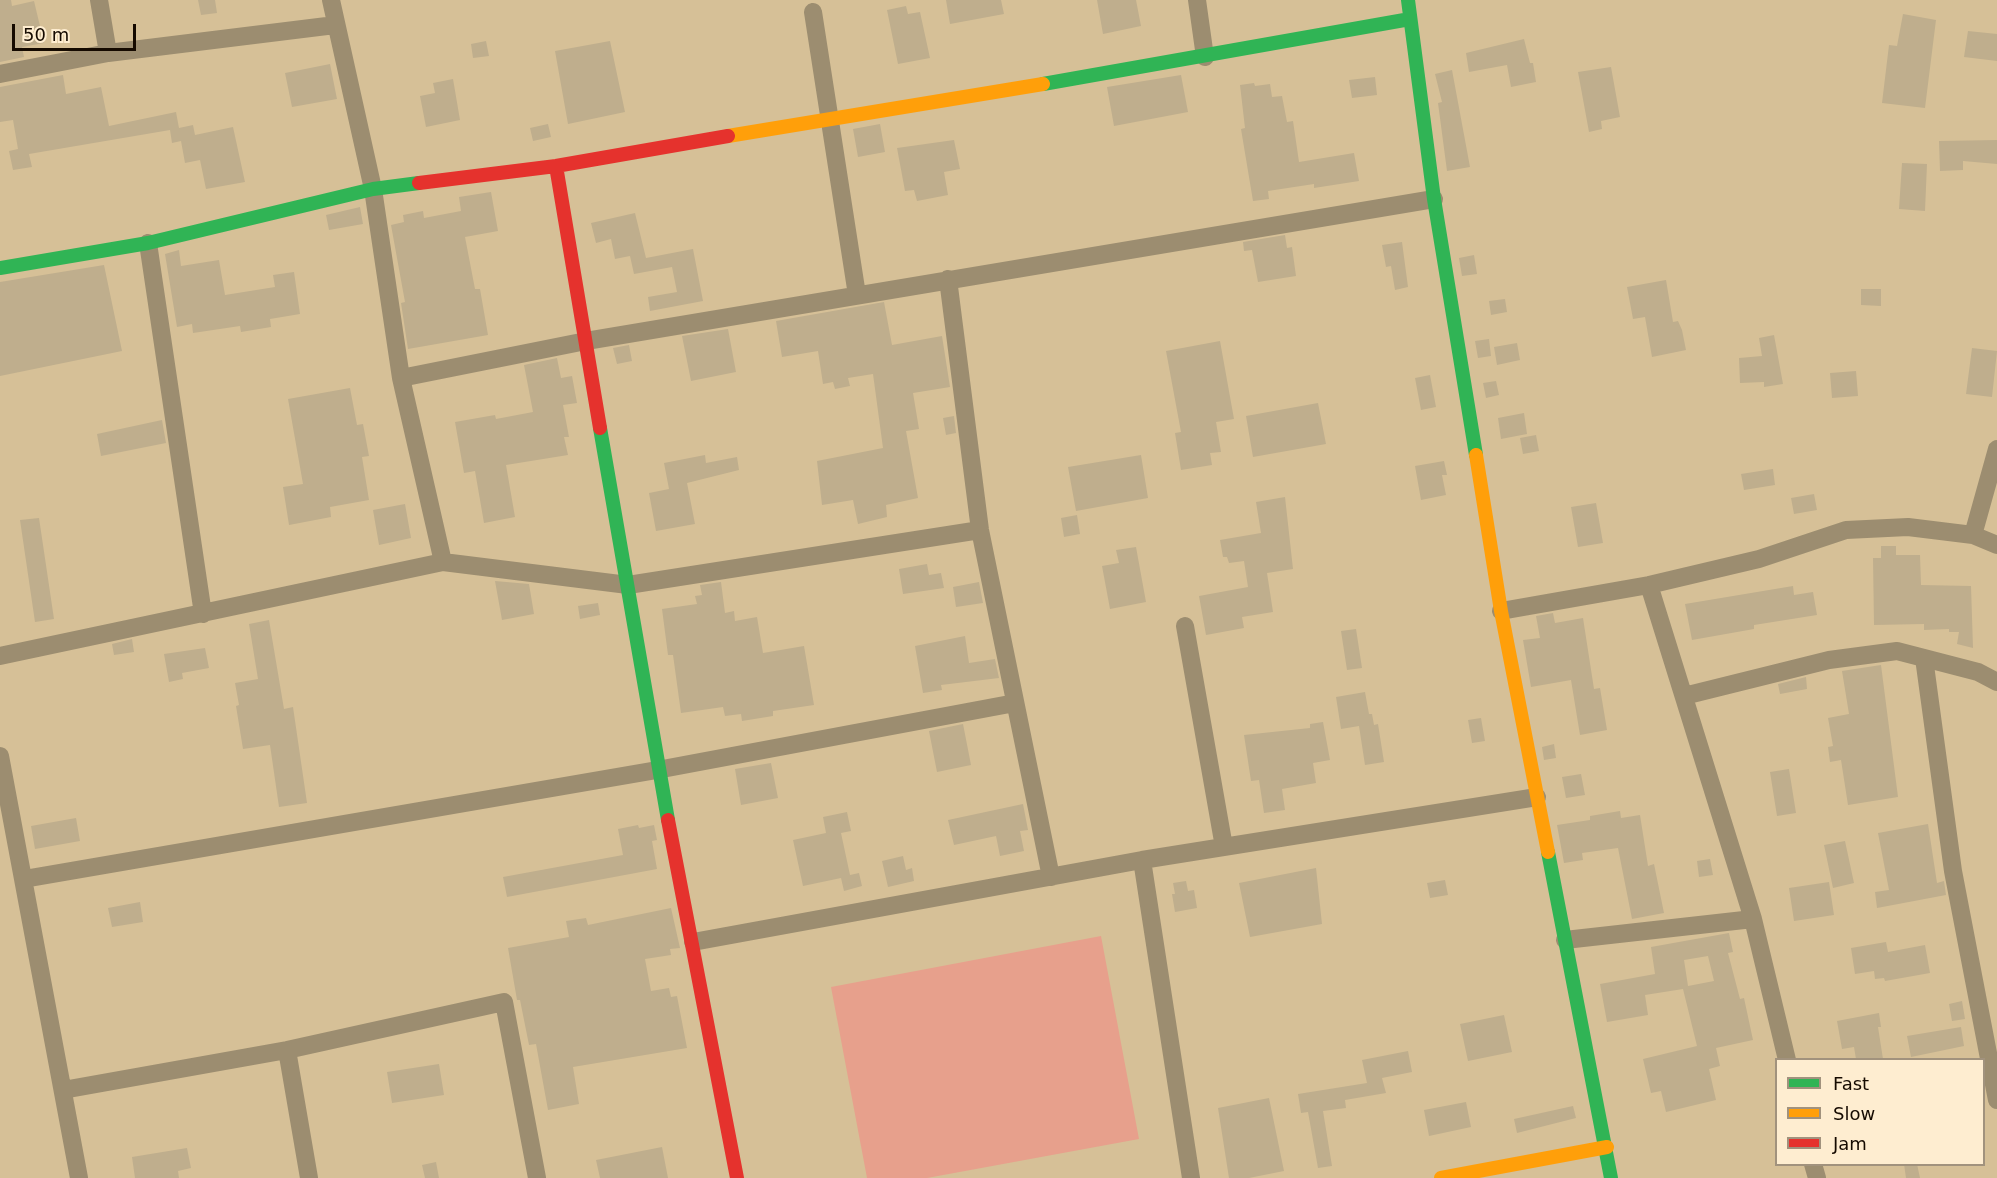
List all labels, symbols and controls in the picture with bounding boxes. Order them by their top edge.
scale bar [15,12,140,50]
text: 50 m [23,24,69,45]
legend [1775,1058,1985,1166]
text: Fast [1833,1073,1869,1094]
text: Slow [1833,1103,1875,1124]
text: Jam [1833,1133,1867,1154]

